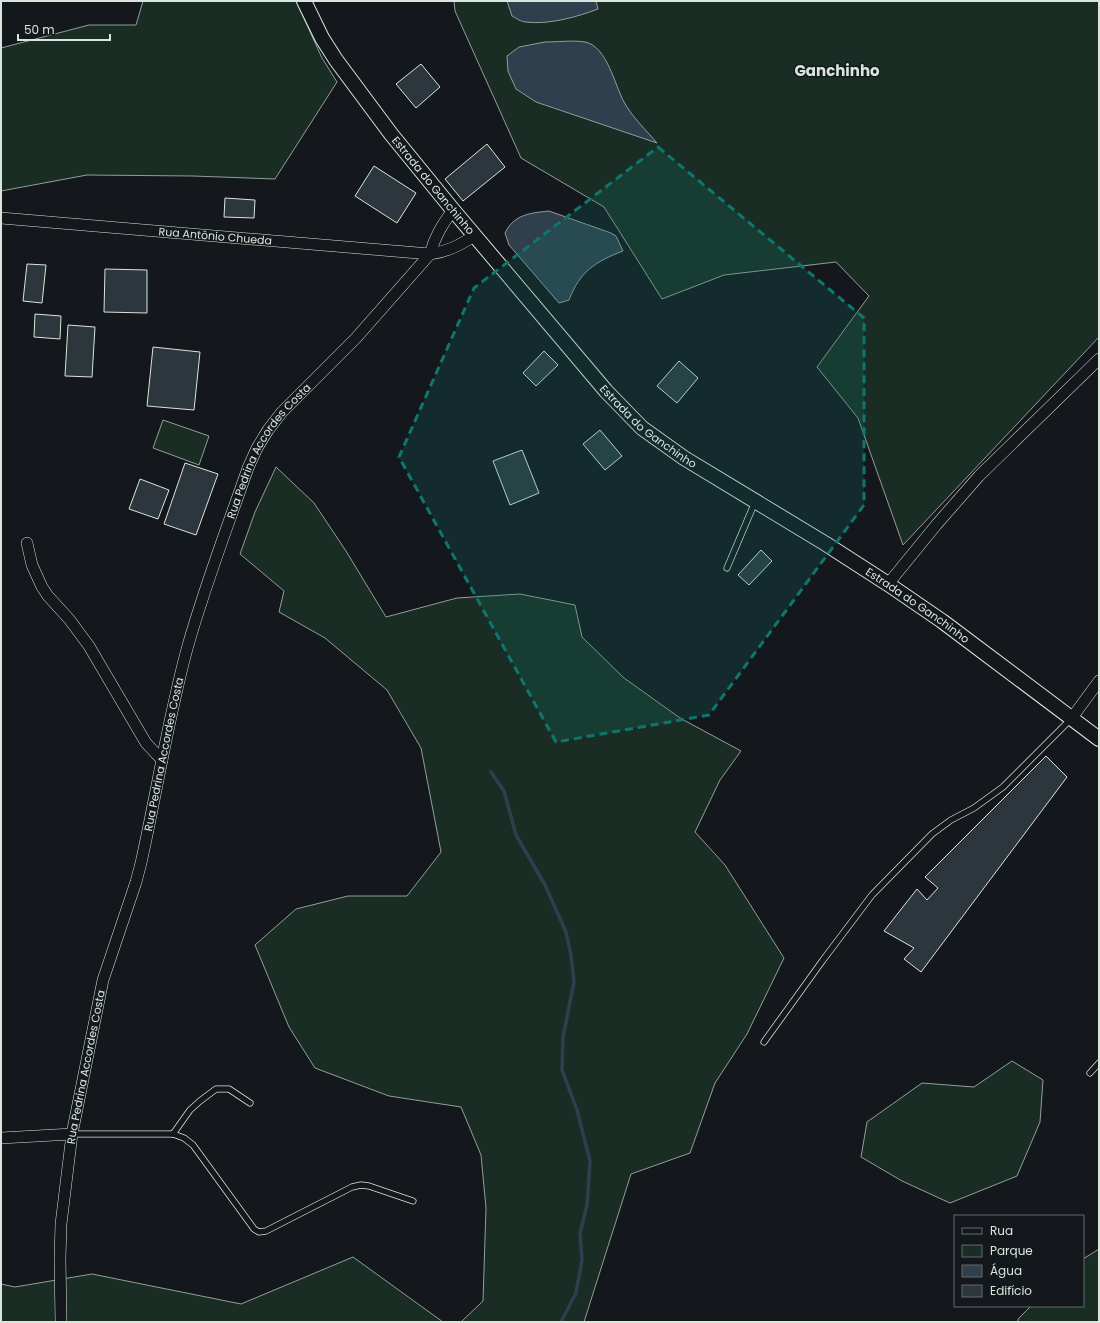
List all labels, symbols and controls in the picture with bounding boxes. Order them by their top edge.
scale bar [18,16,110,42]
text: 50 m [24,21,55,38]
district label: Ganchinho [794,60,880,81]
street label: Estrada do Ganchinho [388,133,478,238]
street label: Rua Antônio Chueda [158,223,273,249]
street label: Rua Pedrina Accordes Costa [223,380,314,521]
street label: Estrada do Ganchinho [596,381,700,472]
street label: Estrada do Ganchinho [863,564,973,647]
street label: Rua Pedrina Accordes Costa [140,676,187,832]
street label: Rua Pedrina Accordes Costa [63,989,109,1145]
legend [954,1215,1084,1307]
text: Rua [990,1222,1013,1239]
text: Parque [990,1242,1033,1259]
text: Água [990,1262,1022,1279]
text: Edifício [990,1282,1032,1299]

